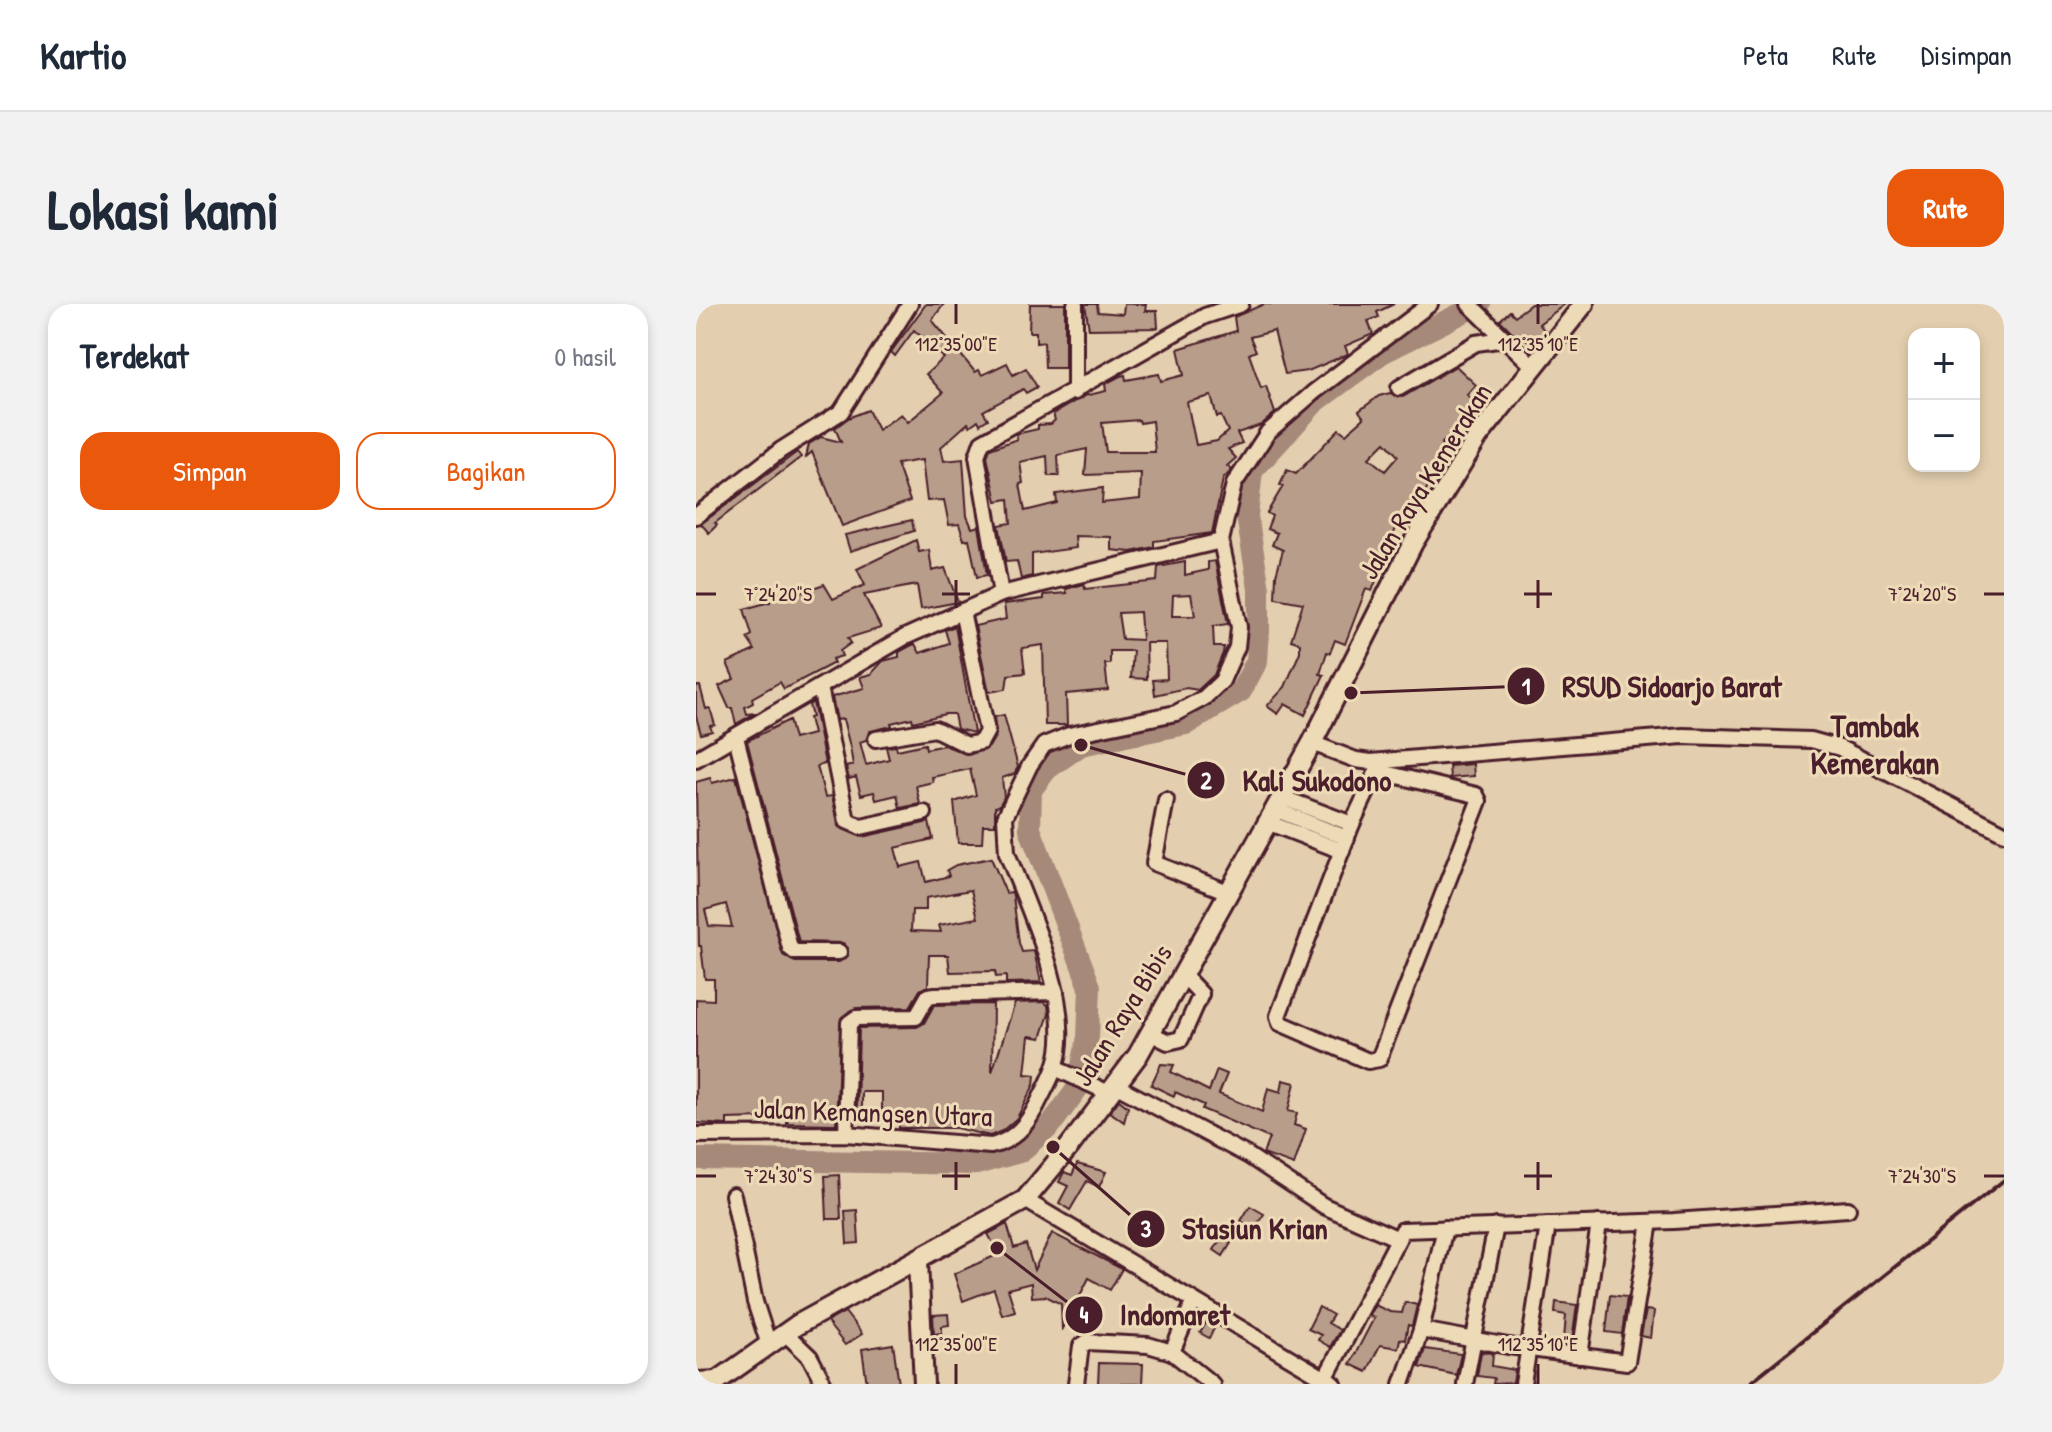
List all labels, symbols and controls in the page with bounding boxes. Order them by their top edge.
text: Kartio [40,29,126,81]
text: Peta [1743,36,1788,74]
text: Rute [1832,36,1877,74]
text: Disimpan [1921,36,2012,74]
button: Rute [1887,169,2004,247]
text: Lokasi kami [48,171,279,246]
map controls [1908,328,1980,472]
button: + [1908,328,1980,400]
text: 112°35'00"E [915,330,997,357]
text: 112°35'10"E [1498,330,1578,357]
text: Terdekat [80,333,188,379]
text: 0 hasil [555,339,616,374]
street label: Jalan Raya Kemerakan [1349,376,1501,586]
button: − [1908,400,1980,472]
button: Simpan [80,432,340,510]
button: Bagikan [356,432,616,510]
text: 7°24'20"S [744,580,812,607]
text: 7°24'20"S [1888,580,1956,607]
callout: RSUD Sidoarjo Barat [1506,659,1797,713]
text: RSUD Sidoarjo Barat [1562,666,1783,706]
text: 1 [1522,670,1531,702]
district label: Tambak Kemerakan [1810,704,1940,784]
callout: Kali Sukodono [1186,753,1407,807]
text: Kali Sukodono [1243,760,1391,800]
text: 2 [1200,764,1212,796]
street label: Jalan Raya Bibis [1063,937,1181,1093]
street label: Jalan Kemangsen Utara [753,1089,993,1135]
text: 7°24'30"S [744,1162,812,1189]
text: 7°24'30"S [1888,1162,1956,1189]
callout: Stasiun Krian [1126,1202,1344,1256]
text: Stasiun Krian [1182,1208,1328,1248]
text: 3 [1141,1212,1152,1244]
callout: Indomaret [1064,1288,1246,1342]
text: Indomaret [1120,1294,1232,1334]
text: 4 [1080,1298,1089,1330]
text: 112°35'00"E [915,1330,997,1357]
text: 112°35'10"E [1498,1330,1578,1357]

